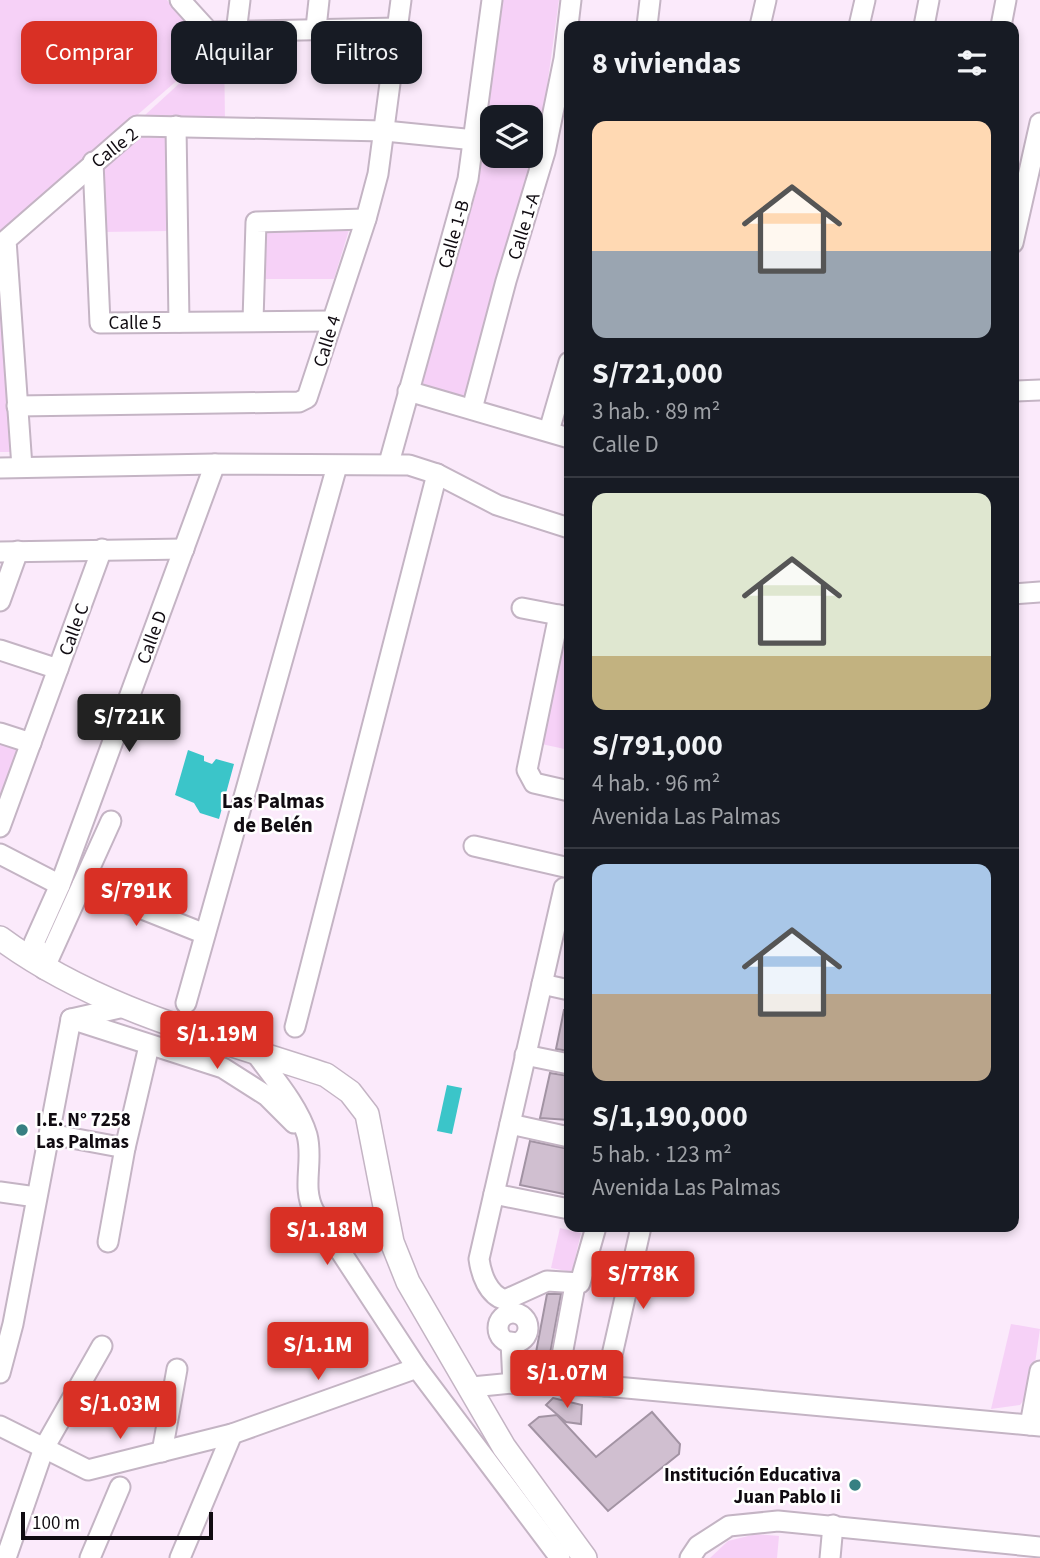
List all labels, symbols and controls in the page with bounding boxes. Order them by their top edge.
chip: Comprar [21,21,157,84]
chip: Alquilar [171,21,297,84]
chip: Filtros [311,21,422,84]
text: 8 viviendas [592,42,741,85]
icon: filters [953,44,991,82]
map controls [480,105,543,168]
button: layers [480,105,543,168]
street label: Calle 2 [86,121,144,175]
icon: home [729,166,855,292]
street label: Calle 1-A [501,189,548,263]
street label: Calle 1-B [432,197,477,272]
street label: Calle 5 [109,310,161,337]
street label: Calle 4 [307,312,348,371]
text: S/721,000 [592,352,723,395]
text: 3 hab. · 89 m² [592,395,720,428]
text: Calle D [592,428,659,461]
icon: home [729,538,855,664]
street label: Calle C [52,599,96,660]
street label: Calle D [130,607,175,668]
pin: S/721K [72,694,186,754]
text: S/721K [93,700,165,733]
text: S/791,000 [592,724,723,767]
text: 4 hab. · 96 m² [592,767,720,800]
district label: Las Palmas de Belén [222,786,324,840]
text: Avenida Las Palmas [592,800,780,833]
pin: S/791K [79,869,193,928]
text: S/791K [100,874,172,907]
icon: home [729,909,855,1035]
pin: S/1.19M [152,1012,282,1071]
text: S/1.19M [176,1017,258,1050]
text: S/1,190,000 [592,1095,748,1138]
place label: I.E. N° 7258 Las Palmas [36,1107,131,1156]
marker: I.E. N° 7258 Las Palmas [14,1122,30,1138]
text: 5 hab. · 123 m² [592,1138,732,1171]
text: Avenida Las Palmas [592,1171,780,1204]
pin: S/1.18M [262,1208,392,1267]
text: S/1.18M [286,1213,368,1246]
pin: S/778K [586,1252,700,1311]
text: S/778K [607,1257,679,1290]
pin: S/1.1M [261,1322,375,1382]
text: S/1.1M [283,1328,353,1361]
pin: S/1.07M [502,1350,632,1410]
text: S/1.07M [526,1356,608,1389]
pin: S/1.03M [55,1382,185,1441]
text: S/1.03M [79,1387,161,1420]
place label: Institución Educativa Juan Pablo Ii [664,1462,841,1511]
marker: Institución Educativa Juan Pablo Ii [847,1477,863,1493]
scale bar [21,1509,214,1541]
text: 100 m [32,1510,80,1537]

